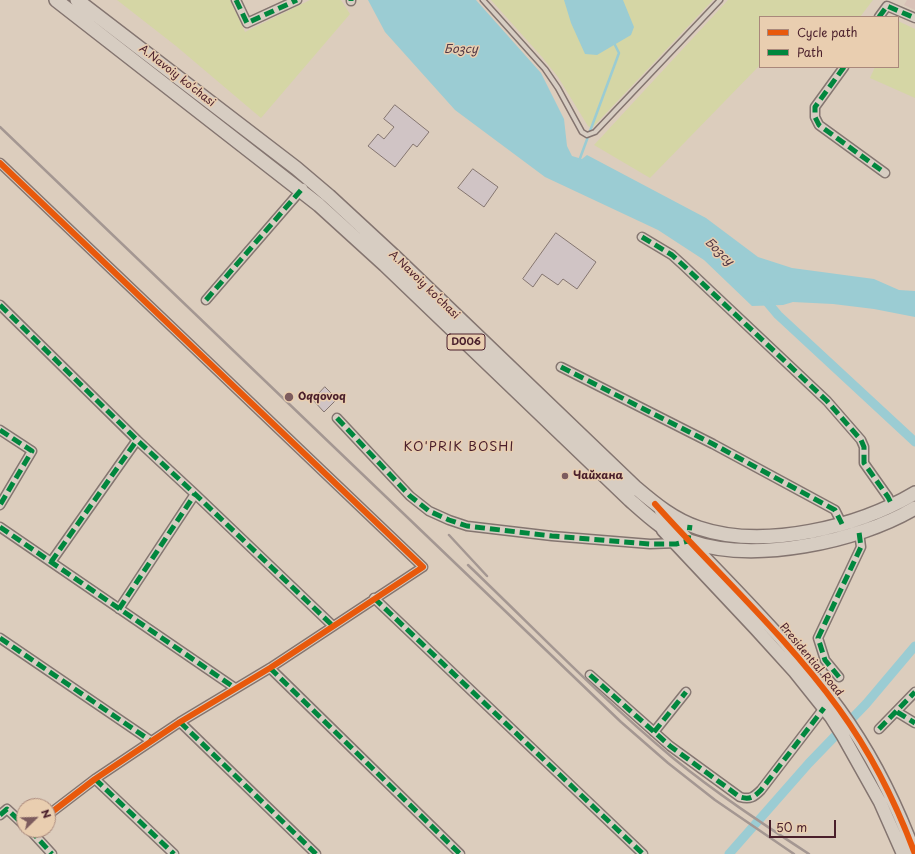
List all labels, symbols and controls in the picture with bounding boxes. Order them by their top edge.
legend [759,16,899,68]
text: Cycle path [797,23,858,41]
street label: A.Navoiy ko‘chasi [136,42,218,110]
water label: Бозсу [444,43,478,57]
text: Path [797,43,823,61]
water label: Бозсу [702,235,736,269]
street label: A.Navoiy ko‘chasi [386,248,462,322]
road number: D006 [447,334,485,350]
place label: Oqqovoq [298,390,346,404]
marker: Oqqovoq [283,391,295,403]
district label: KO'PRIK BOSHI [404,439,514,455]
place label: Чайхана [573,469,623,483]
marker: Чайхана [560,471,570,481]
street label: Presidential Road [777,621,845,699]
north arrow [16,798,56,838]
text: N [37,806,56,821]
scale bar [771,812,838,838]
text: 50 m [776,818,807,836]

